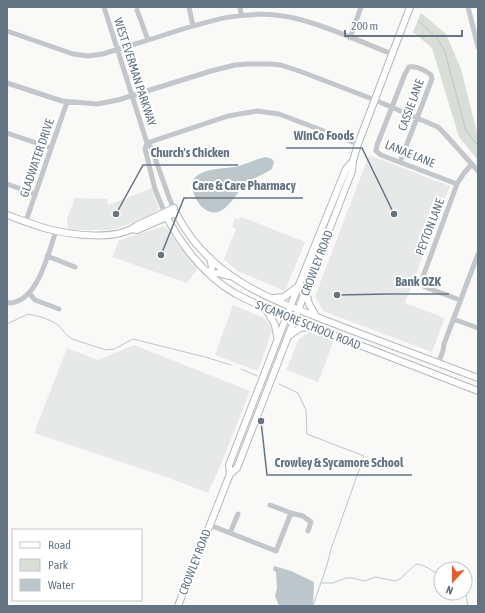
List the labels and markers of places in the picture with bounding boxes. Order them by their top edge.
callout: WinCo Foods [286,123,362,148]
callout: Church's Chicken [143,140,238,165]
callout: Care & Care Pharmacy [184,173,303,198]
callout: Bank OZK [388,269,449,294]
callout: Crowley & Sycamore School [267,450,412,475]

